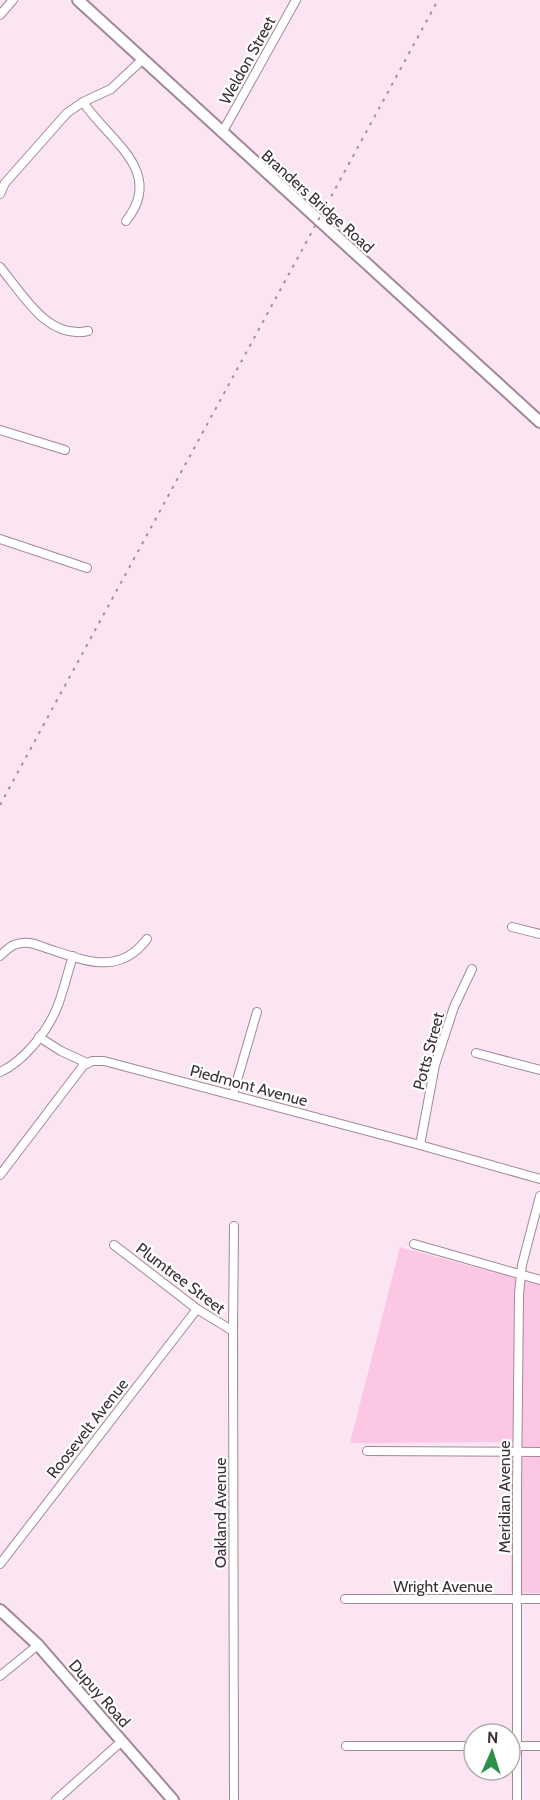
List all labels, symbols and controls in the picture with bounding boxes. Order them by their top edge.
street label: Weldon Street [215,12,280,108]
street label: Branders Bridge Road [258,146,378,257]
street label: Potts Street [409,1010,448,1092]
street label: Piedmont Avenue [188,1061,310,1110]
street label: Plumtree Street [132,1239,229,1318]
street label: Roosevelt Avenue [43,1375,132,1482]
street label: Meridian Avenue [495,1441,514,1553]
street label: Oakland Avenue [211,1458,230,1568]
street label: Wright Avenue [393,1577,493,1596]
street label: Dupuy Road [65,1656,134,1731]
north arrow [462,1722,522,1782]
text: N [487,1728,499,1747]

